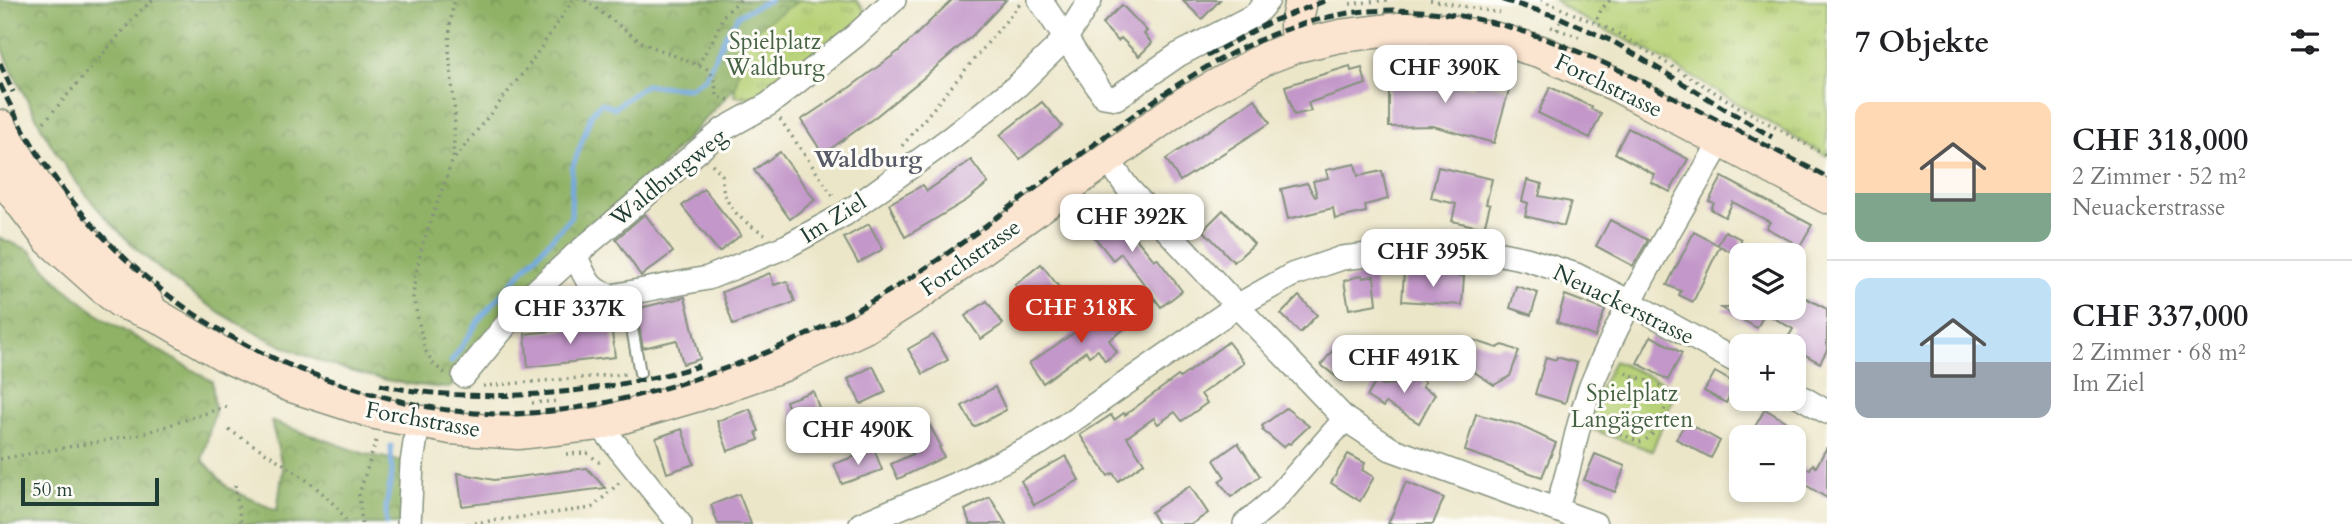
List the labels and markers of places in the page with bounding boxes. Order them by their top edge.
pin: CHF 390K [1373,46,1517,105]
pin: CHF 392K [1060,194,1204,254]
pin: CHF 395K [1361,230,1505,289]
pin: CHF 337K [498,286,642,346]
pin: CHF 318K [1009,286,1153,345]
pin: CHF 491K [1332,336,1476,395]
pin: CHF 490K [786,407,930,467]

